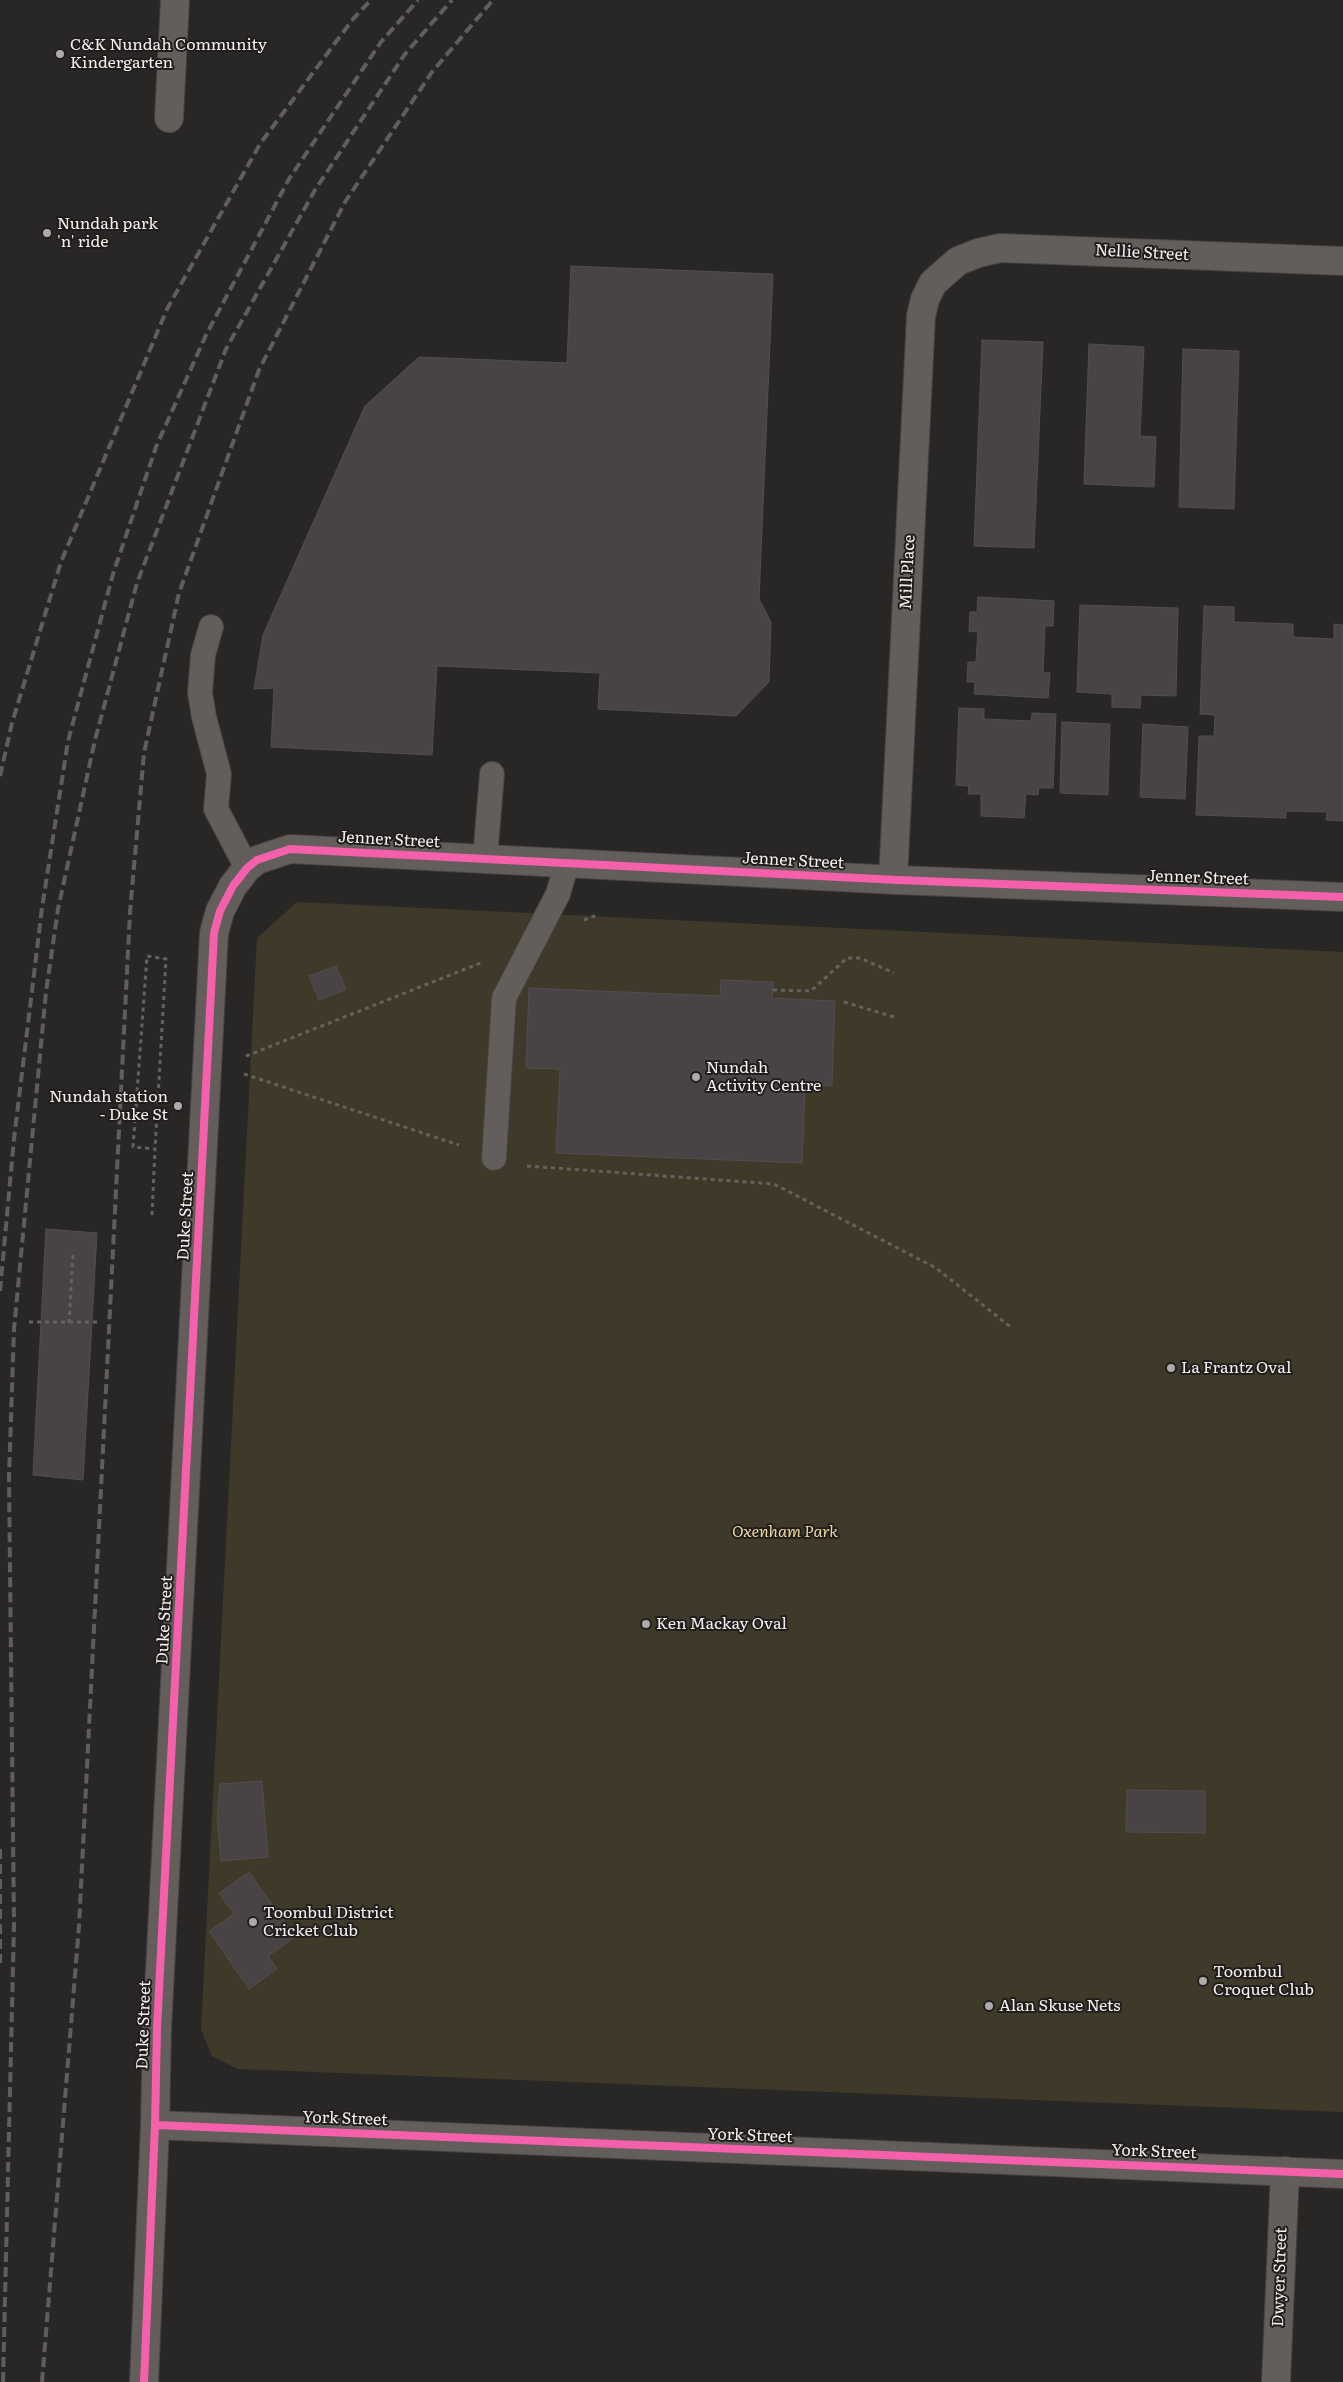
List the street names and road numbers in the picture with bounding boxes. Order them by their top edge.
street label: Nellie Street [1095,241,1189,265]
street label: Mill Place [896,534,920,610]
street label: Jenner Street [338,828,440,852]
street label: Jenner Street [742,849,844,873]
street label: Jenner Street [1147,867,1249,889]
street label: Duke Street [174,1171,198,1261]
street label: Duke Street [153,1575,177,1665]
street label: Duke Street [133,1980,155,2070]
street label: York Street [302,2108,388,2130]
street label: York Street [707,2125,793,2147]
street label: York Street [1111,2141,1197,2163]
street label: Dwyer Street [1269,2227,1291,2327]

